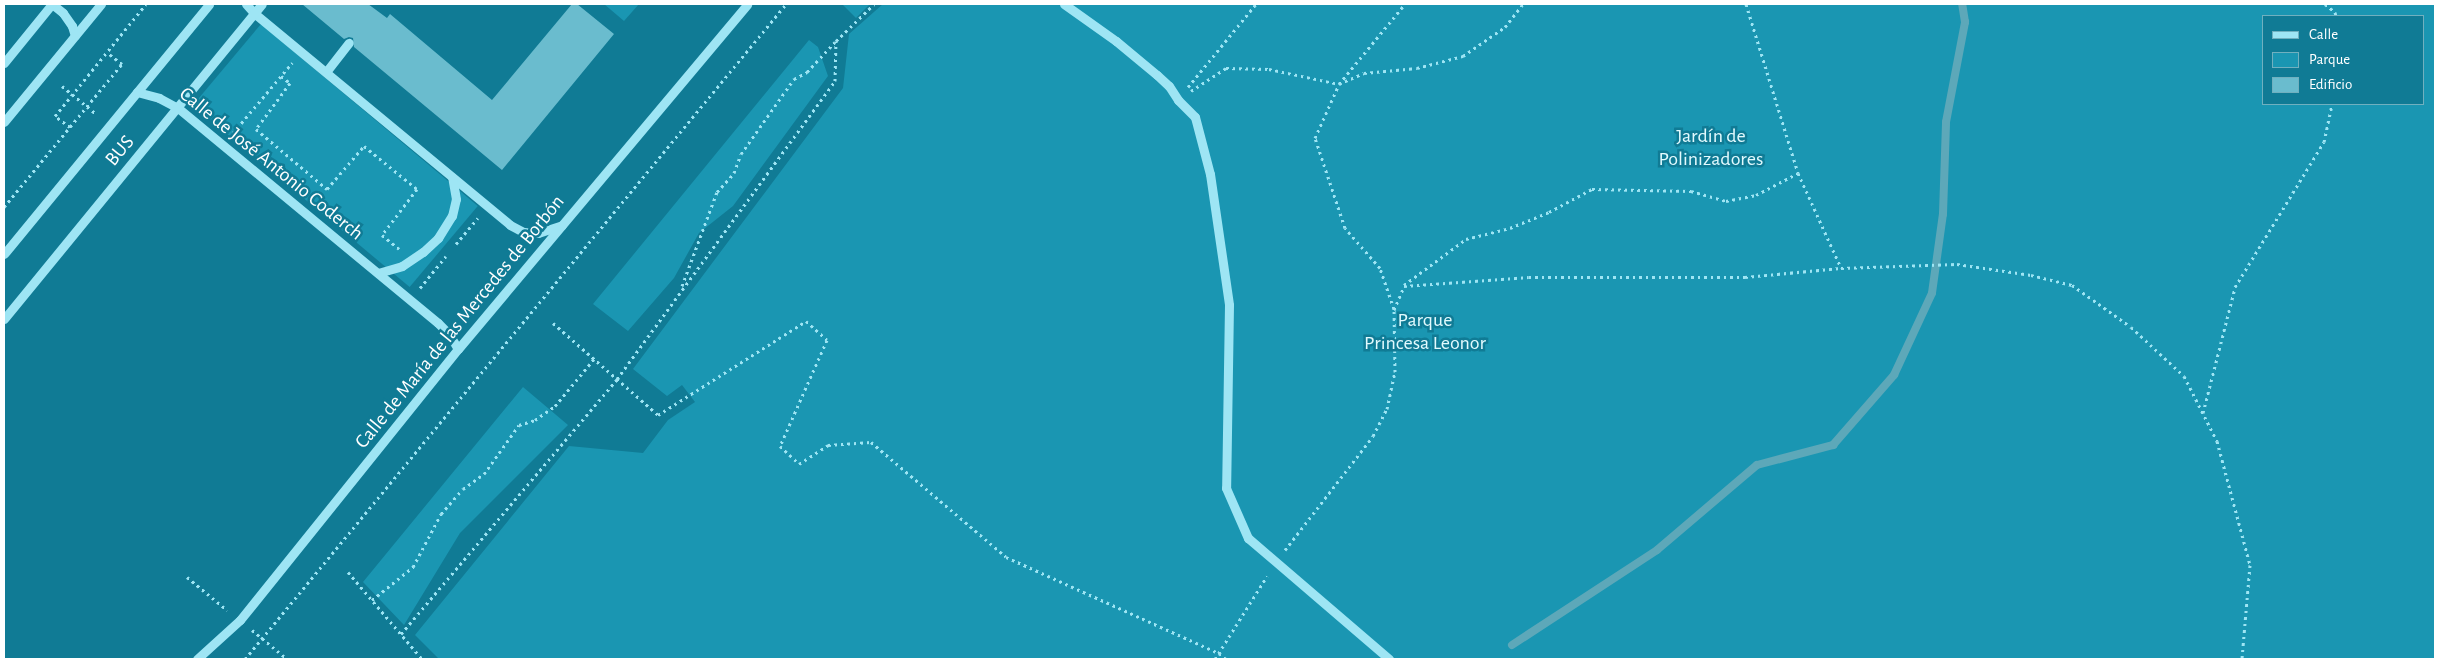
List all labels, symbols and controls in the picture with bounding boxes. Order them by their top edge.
legend [2262,15,2424,105]
text: Calle [2309,27,2338,42]
text: Parque [2309,52,2350,67]
text: Edificio [2309,77,2352,92]
street label: Calle de José Antonio Coderch [174,82,368,246]
park label: Jardín de Polinizadores [1659,125,1763,172]
street label: BUS [100,131,140,171]
street label: Calle de María de las Mercedes de Borbón [350,190,570,454]
park label: Parque Princesa Leonor [1364,308,1486,355]

